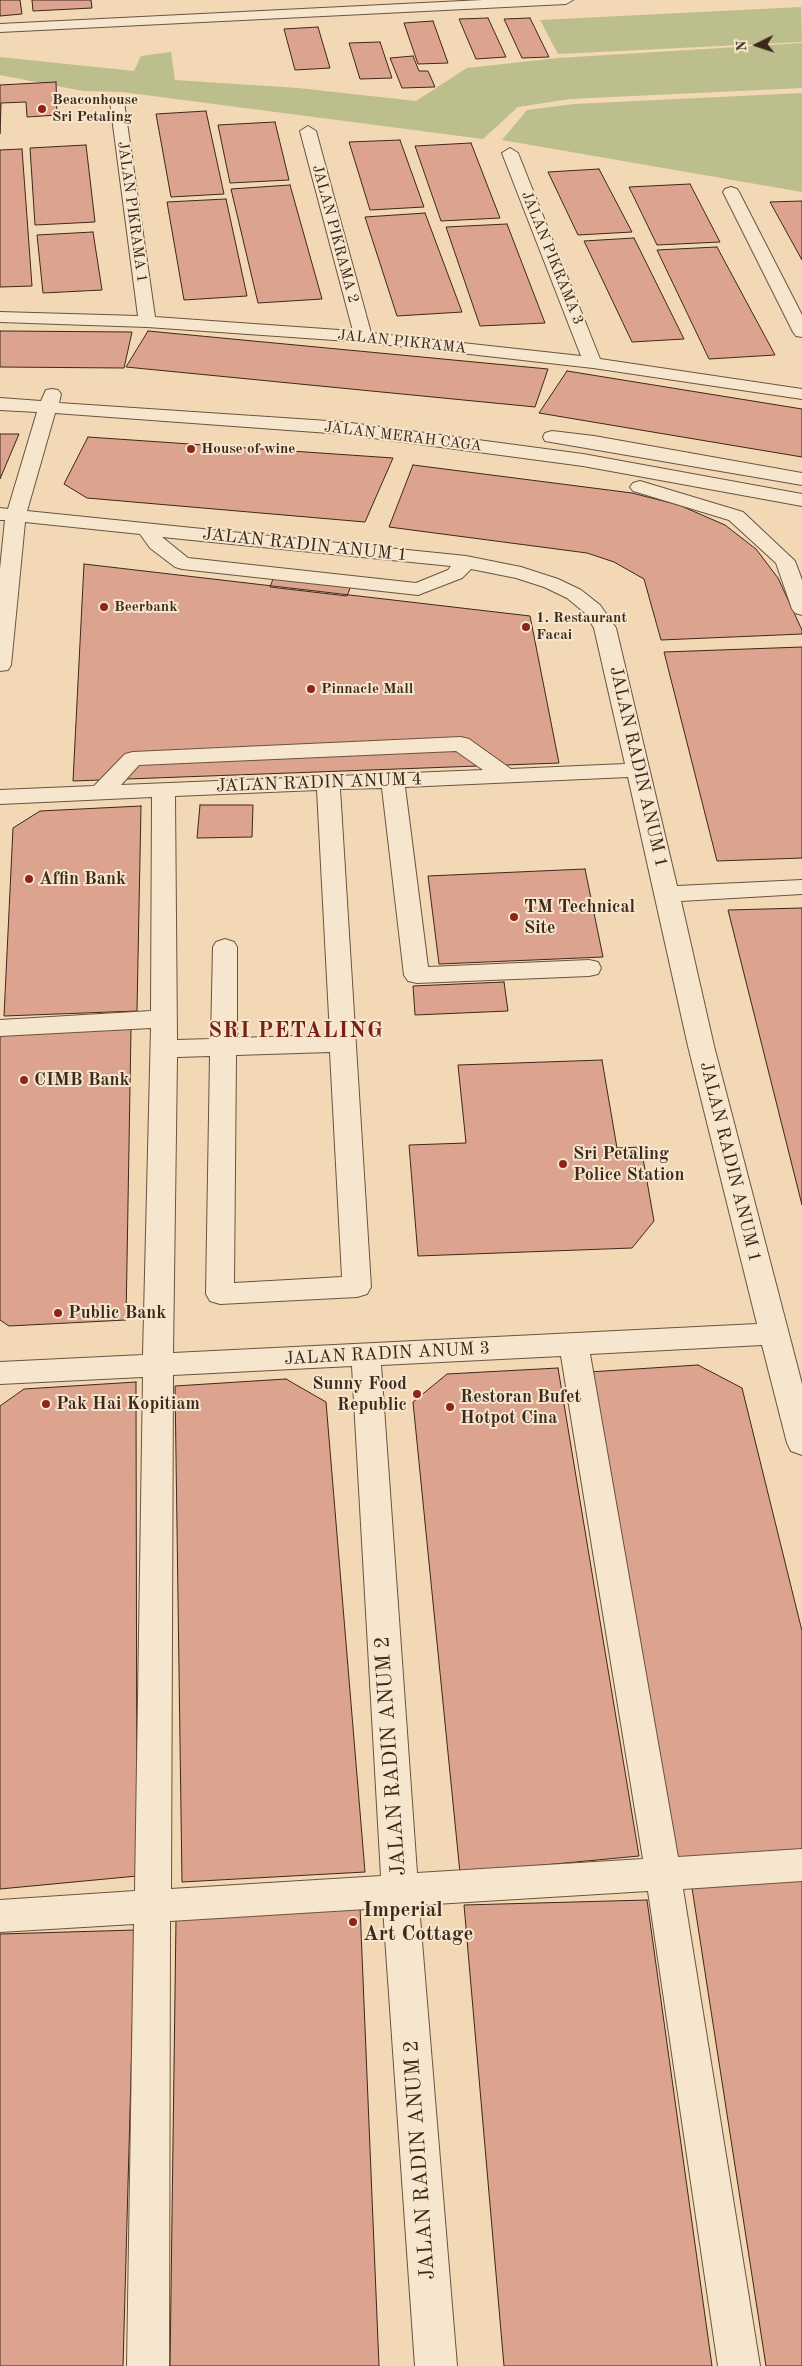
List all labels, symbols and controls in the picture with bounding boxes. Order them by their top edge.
north arrow [732,20,782,70]
text: N [735,40,749,52]
place label: Beaconhouse Sri Petaling [52,91,138,126]
marker: Beaconhouse Sri Petaling [36,103,48,115]
street label: JALAN PIKRAMA 1 [113,140,151,284]
street label: JALAN PIKRAMA 2 [308,163,362,305]
street label: JALAN PIKRAMA 3 [517,189,587,327]
street label: JALAN PIKRAMA [337,326,467,358]
street label: JALAN MERAH CAGA [323,418,483,456]
place label: House of wine [201,440,295,458]
marker: House of wine [185,443,197,455]
street label: JALAN RADIN ANUM 1 [201,523,409,567]
place label: Beerbank [114,598,178,616]
marker: Beerbank [98,601,110,613]
place label: 1. Restaurant Facai [536,609,627,644]
marker: 1. Restaurant Facai [520,621,532,633]
street label: JALAN RADIN ANUM 1 [604,664,672,870]
place label: Pinnacle Mall [321,680,413,698]
marker: Pinnacle Mall [305,683,317,695]
street label: JALAN RADIN ANUM 4 [216,769,422,797]
place label: Affin Bank [39,868,126,890]
marker: Affin Bank [23,873,35,885]
place label: TM Technical Site [524,896,635,939]
marker: TM Technical Site [508,911,520,923]
district label: SRI PETALING [207,1018,385,1044]
street label: JALAN RADIN ANUM 1 [695,1059,765,1265]
place label: CIMB Bank [34,1069,130,1091]
marker: CIMB Bank [18,1074,30,1086]
place label: Sri Petaling Police Station [573,1143,684,1186]
marker: Sri Petaling Police Station [557,1158,569,1170]
place label: Public Bank [68,1302,166,1324]
marker: Public Bank [52,1307,64,1319]
street label: JALAN RADIN ANUM 3 [284,1338,490,1370]
place label: Sunny Food Republic [312,1373,407,1416]
place label: Restoran Bufet Hotpot Cina [460,1386,581,1428]
marker: Sunny Food Republic [411,1388,423,1400]
place label: Pak Hai Kopitiam [56,1393,200,1415]
marker: Pak Hai Kopitiam [40,1398,52,1410]
marker: Restoran Bufet Hotpot Cina [444,1401,456,1413]
street label: JALAN RADIN ANUM 2 [370,1635,412,1877]
place label: Imperial Art Cottage [363,1897,473,1947]
marker: Imperial Art Cottage [347,1916,359,1928]
street label: JALAN RADIN ANUM 2 [399,2039,441,2281]

